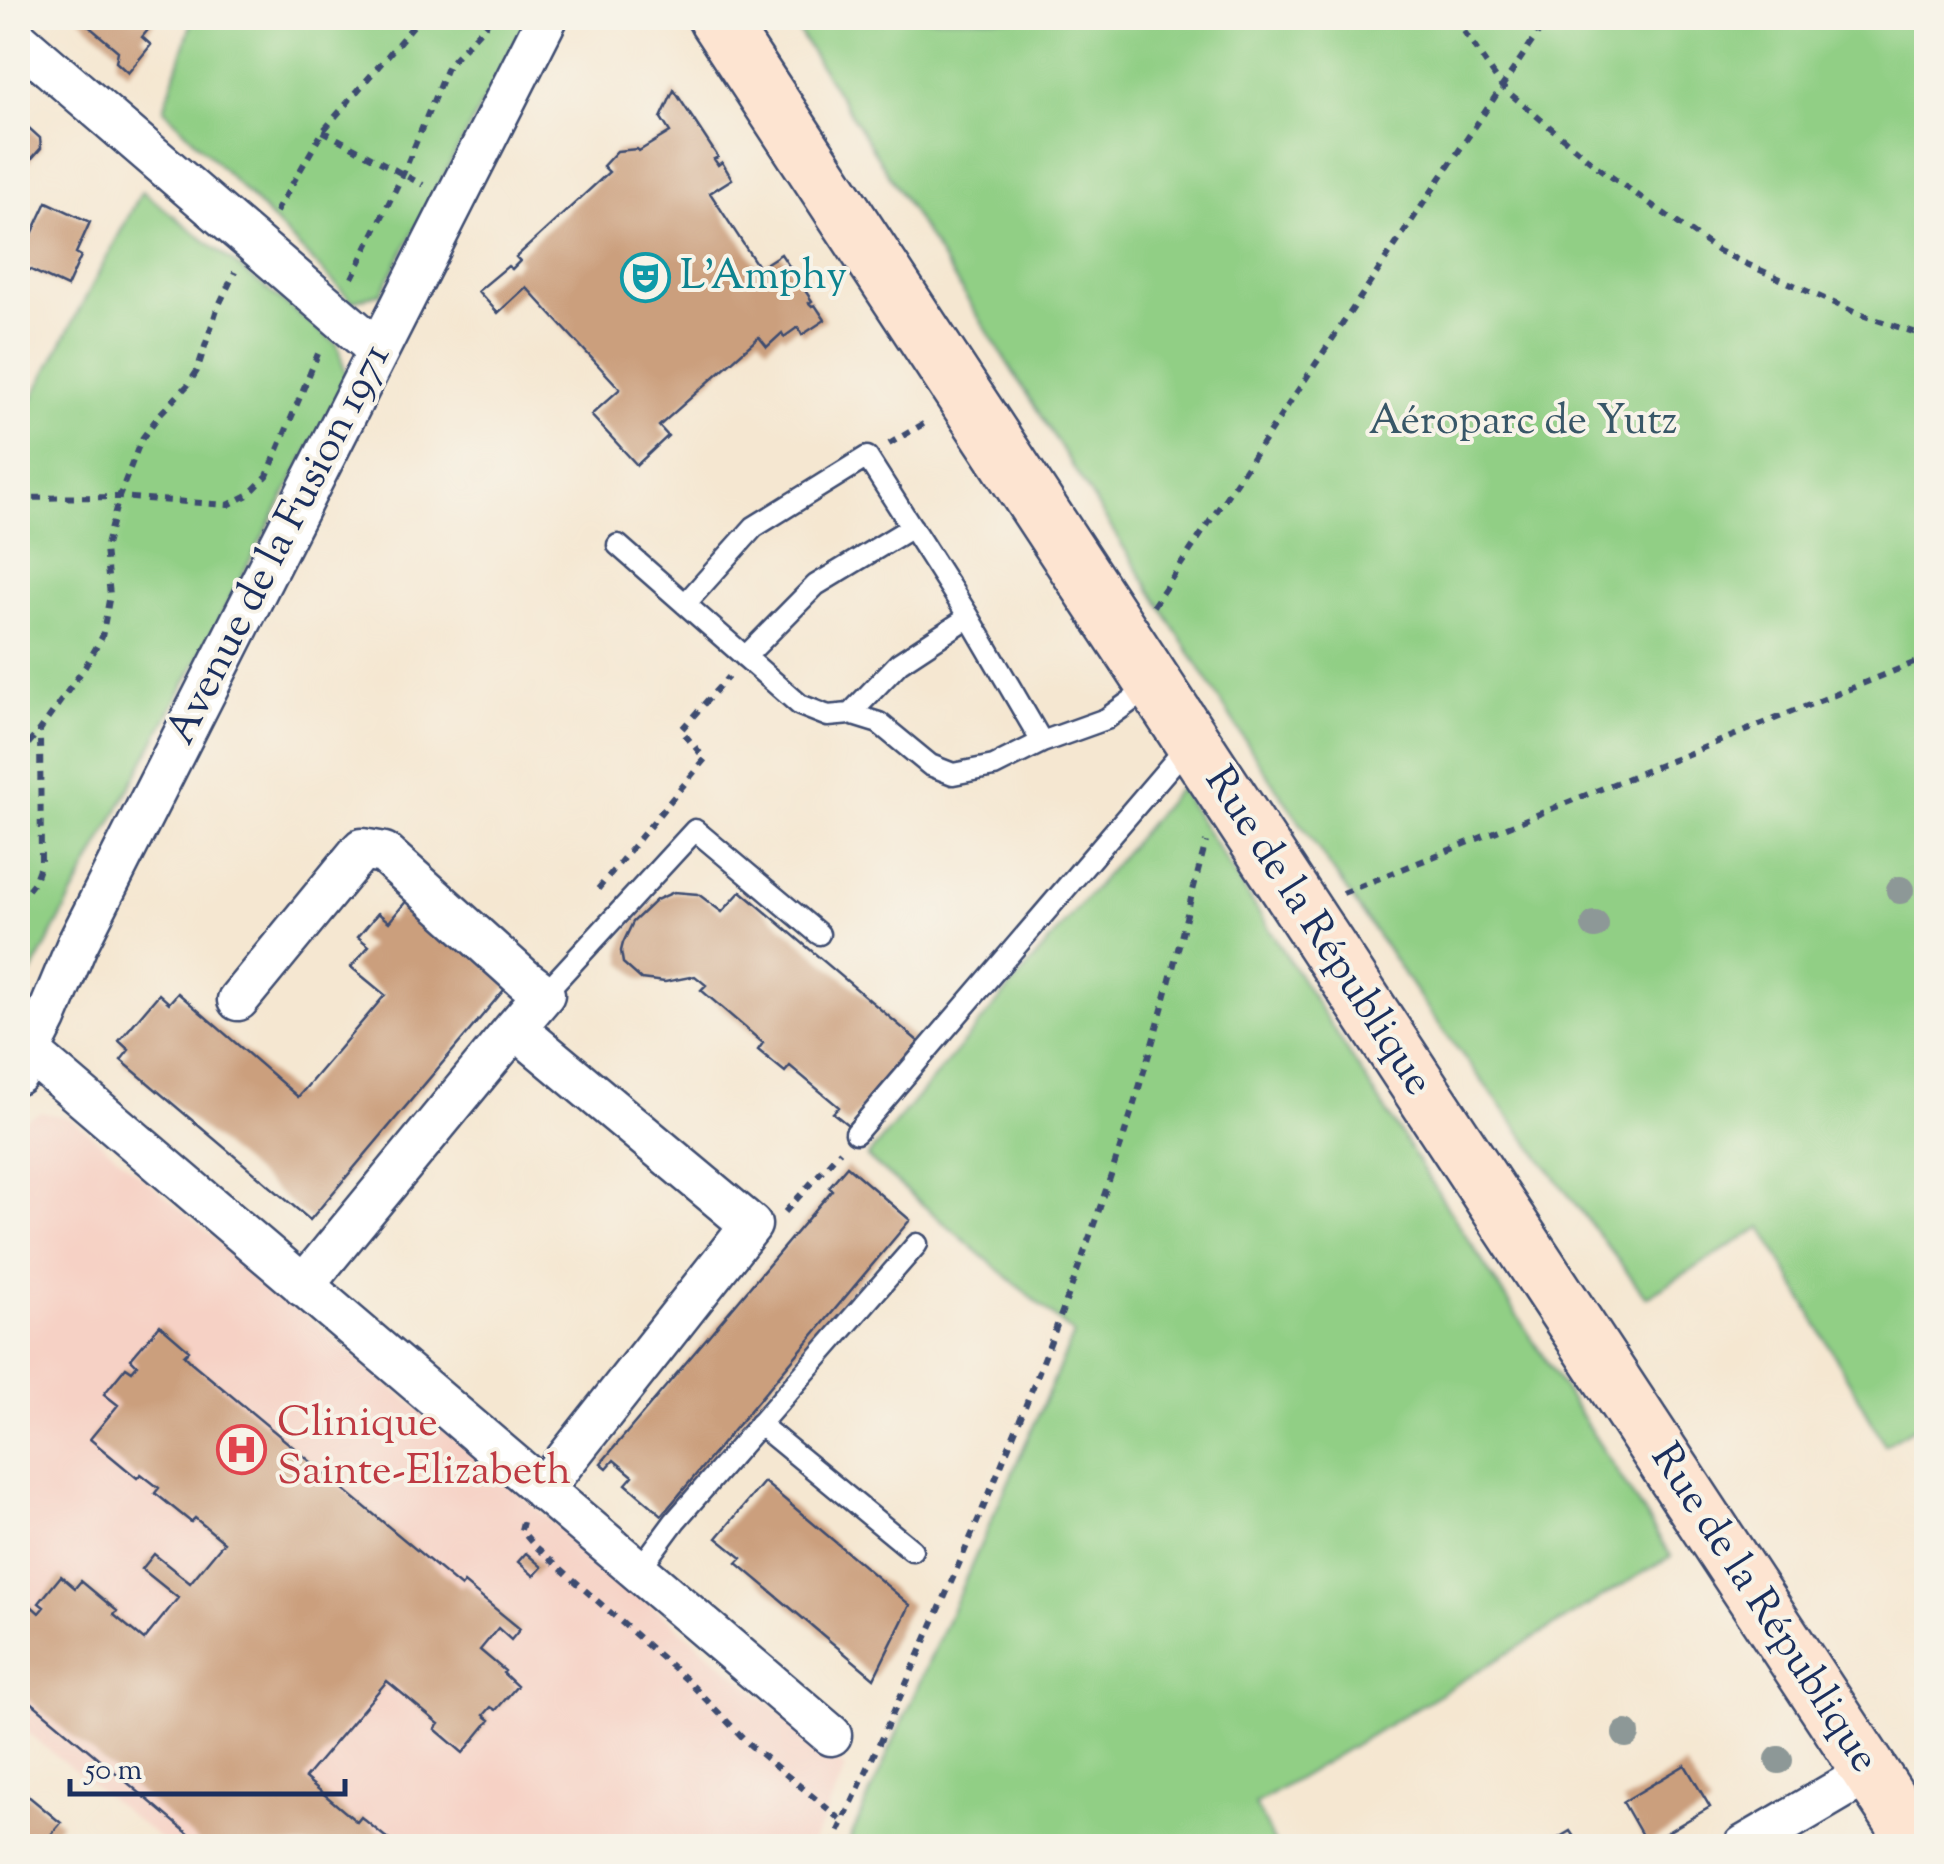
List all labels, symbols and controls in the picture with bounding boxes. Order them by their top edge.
place label: L'Amphy [680,248,847,308]
theatre icon: L'Amphy [619,252,671,304]
street label: Avenue de la Fusion 1971 [153,334,407,756]
park label: Aéroparc de Yutz [1369,393,1678,453]
street label: Rue de la République [1188,756,1446,1108]
place label: Clinique Sainte-Elizabeth [277,1395,571,1503]
hospital icon: Clinique Sainte-Elizabeth [216,1423,268,1475]
street label: Rue de la République [1634,1433,1892,1785]
scale bar [70,1734,345,1796]
text: 50 m [83,1750,143,1793]

